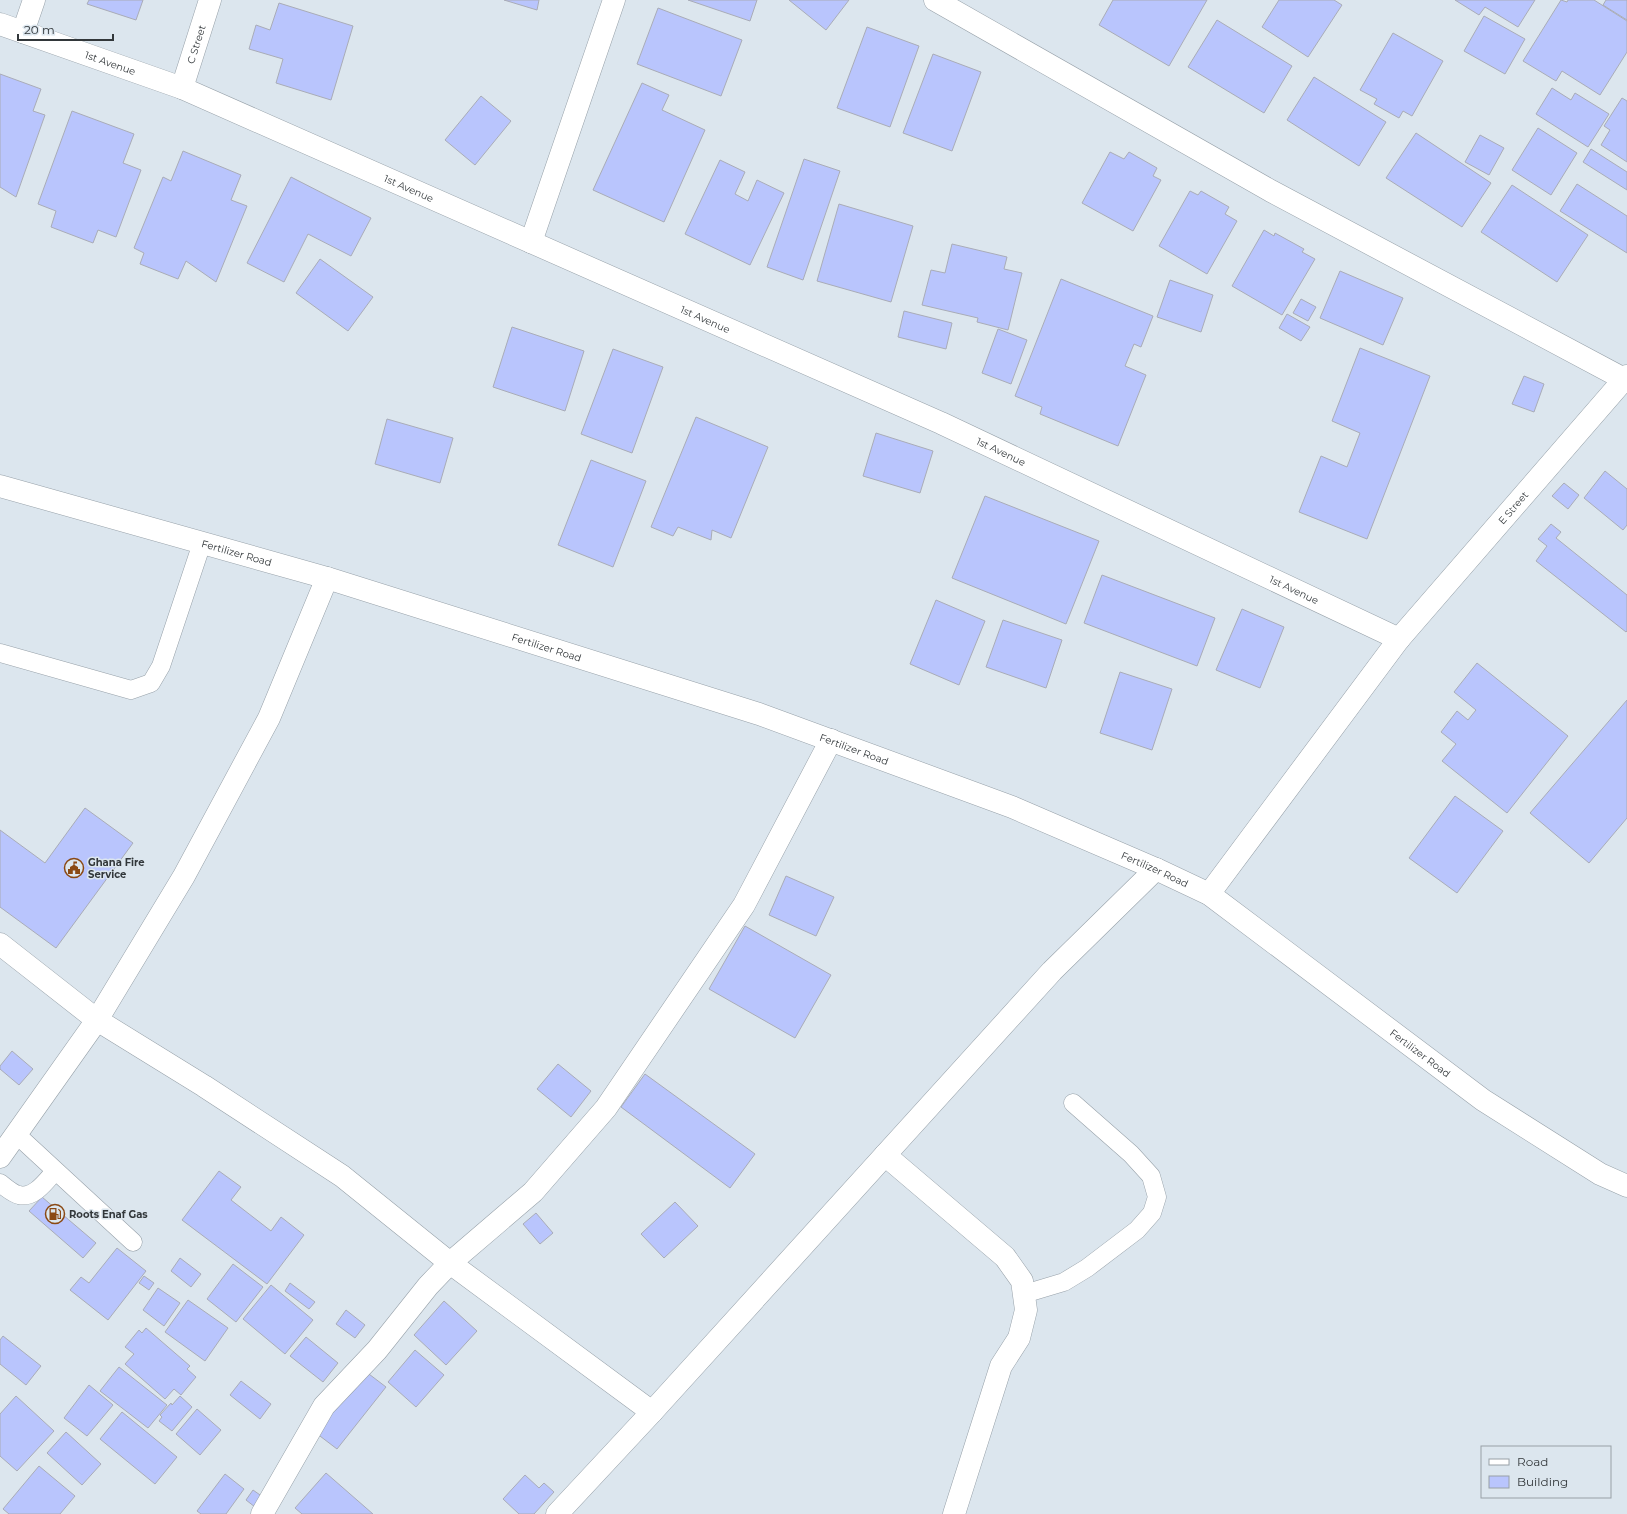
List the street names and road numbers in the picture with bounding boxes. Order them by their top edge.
street label: C Street [184,23,208,65]
street label: 1st Avenue [83,48,138,78]
street label: 1st Avenue [382,172,436,205]
street label: 1st Avenue [678,302,732,336]
street label: 1st Avenue [974,434,1028,469]
street label: E Street [1495,488,1531,527]
street label: Fertilizer Road [200,537,273,569]
street label: 1st Avenue [1267,572,1321,607]
street label: Fertilizer Road [510,630,583,664]
street label: Fertilizer Road [818,730,890,768]
street label: Fertilizer Road [1119,848,1191,890]
street label: Fertilizer Road [1388,1026,1453,1080]

